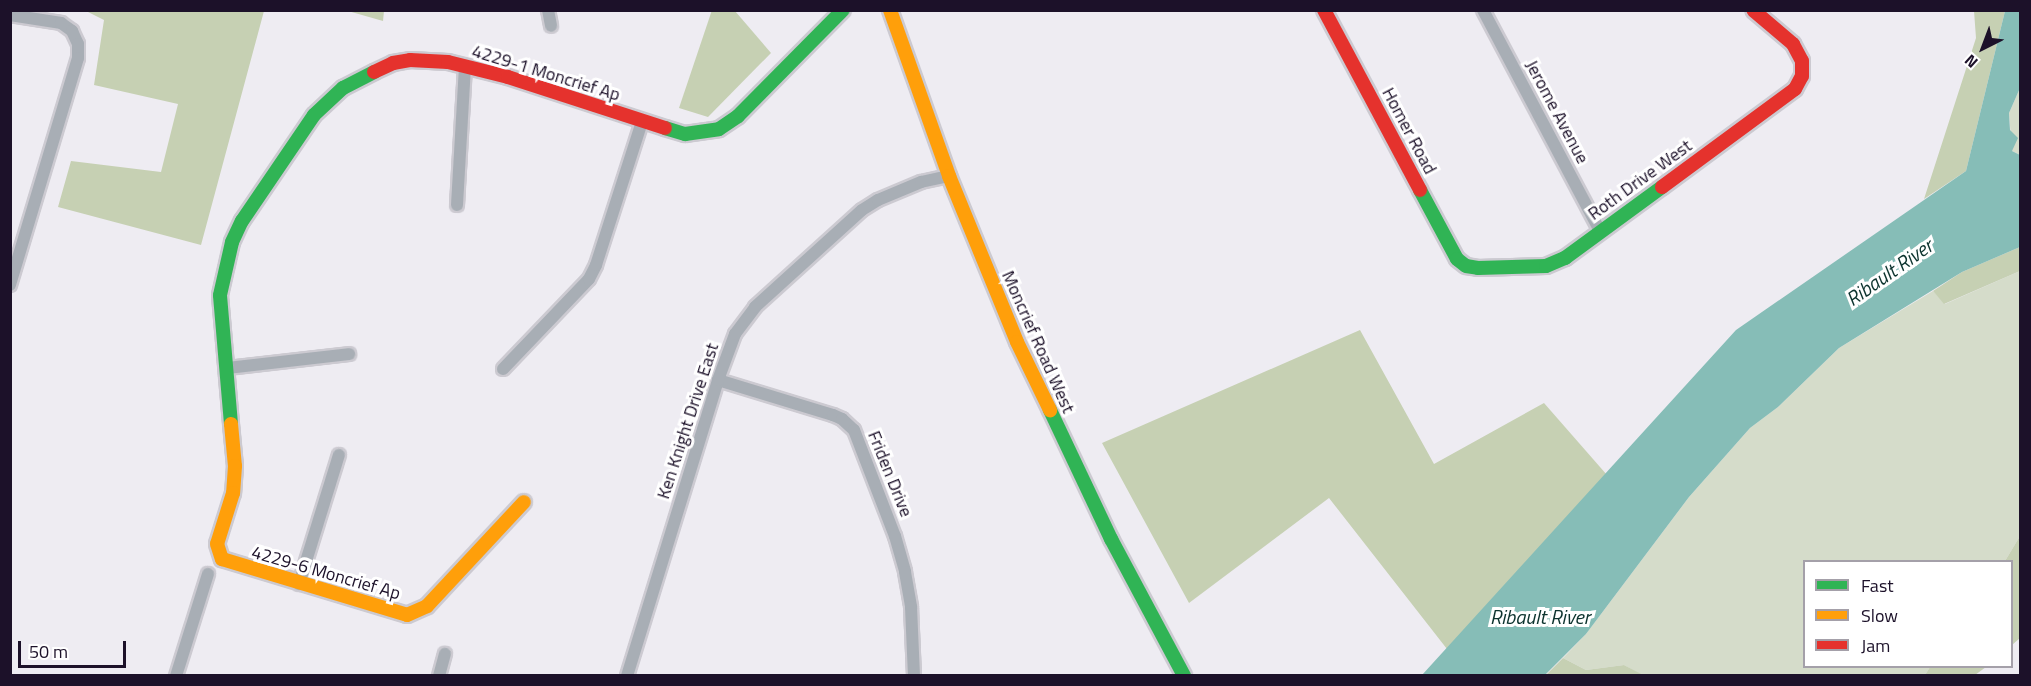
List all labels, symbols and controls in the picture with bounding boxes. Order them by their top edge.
north arrow [1953,18,2013,78]
street label: 4229-1 Moncrief Ap [469,40,623,106]
text: N [1959,49,1983,74]
street label: Jerome Avenue [1521,57,1593,167]
street label: Homer Road [1377,84,1441,178]
street label: Roth Drive West [1584,135,1696,225]
water label: Ribault River [1841,233,1937,311]
street label: Moncrief Road West [997,267,1079,417]
street label: Ken Knight Drive East [653,340,723,502]
street label: Friden Drive [863,428,917,520]
street label: 4229-6 Moncrief Ap [249,541,403,605]
legend [1803,560,2013,668]
text: Fast [1861,572,1894,599]
text: Slow [1861,602,1898,629]
water label: Ribault River [1490,604,1590,628]
scale bar [21,629,129,667]
text: Jam [1861,632,1890,659]
text: 50 m [29,638,68,665]

